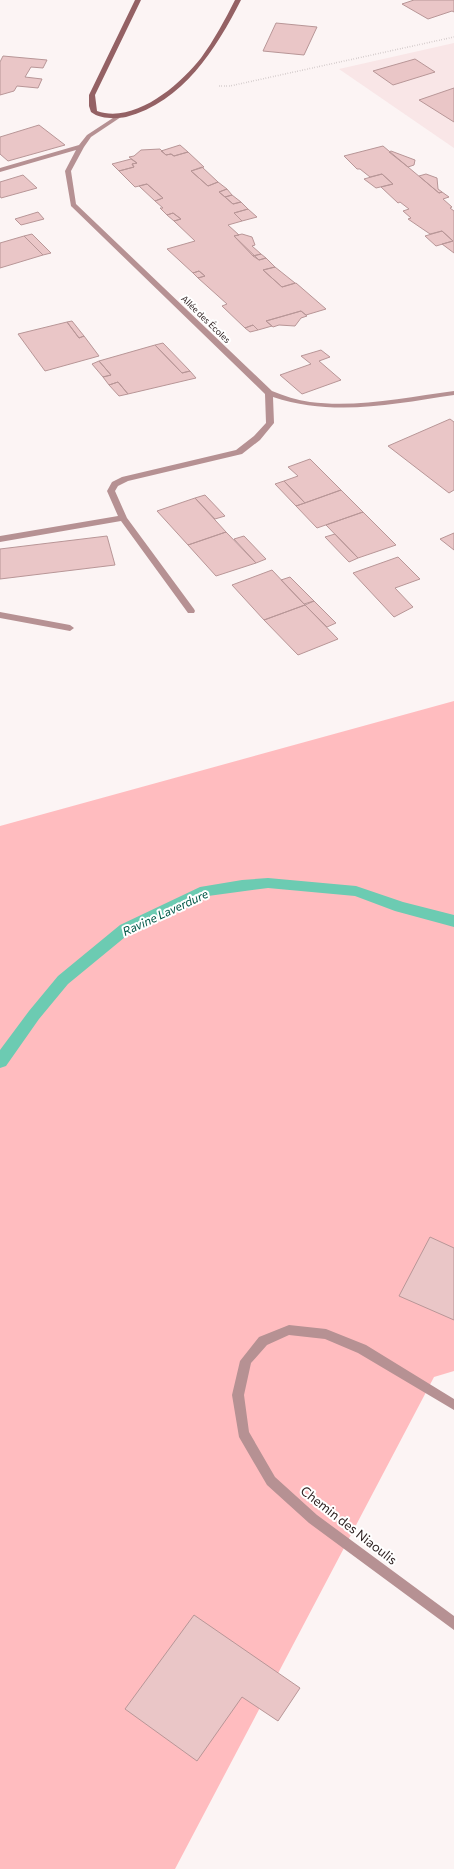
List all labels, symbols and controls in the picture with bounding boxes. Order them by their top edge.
street label: Allée des Écoles [179,292,234,345]
water label: Ravine Laverdure [120,886,211,938]
street label: Chemin des Niaoulis [298,1482,401,1568]

